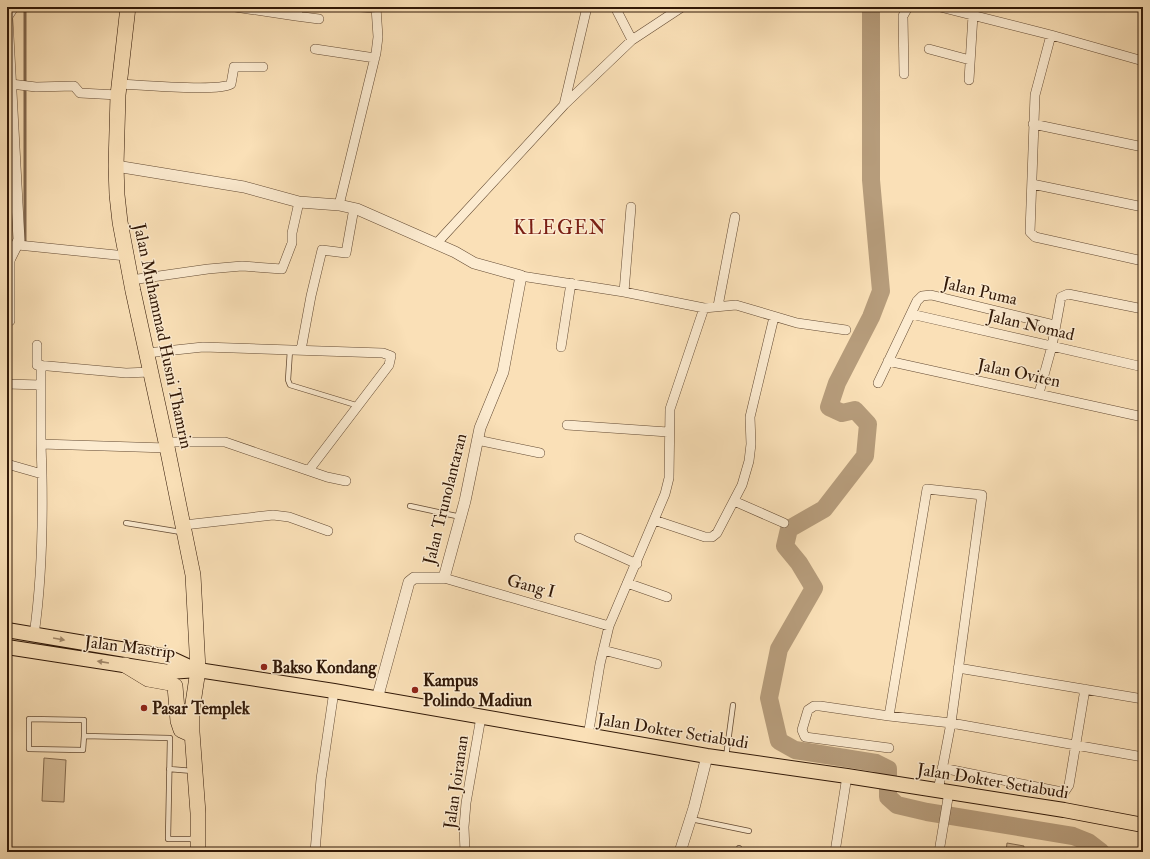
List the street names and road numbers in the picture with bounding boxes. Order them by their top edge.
street label: Jalan Muhammad Husni Thamrin [128,220,197,451]
street label: Jalan Puma [939,272,1020,311]
street label: Jalan Nomad [984,305,1077,346]
street label: Jalan Oviten [974,354,1063,393]
street label: Jalan Trunolantaran [418,431,472,568]
street label: Gang I [505,570,557,602]
street label: Jalan Mastrip [82,631,177,664]
street label: Jalan Dokter Setiabudi [595,708,751,754]
street label: Jalan Joiranan [439,734,474,831]
street label: Jalan Dokter Setiabudi [915,758,1071,804]

